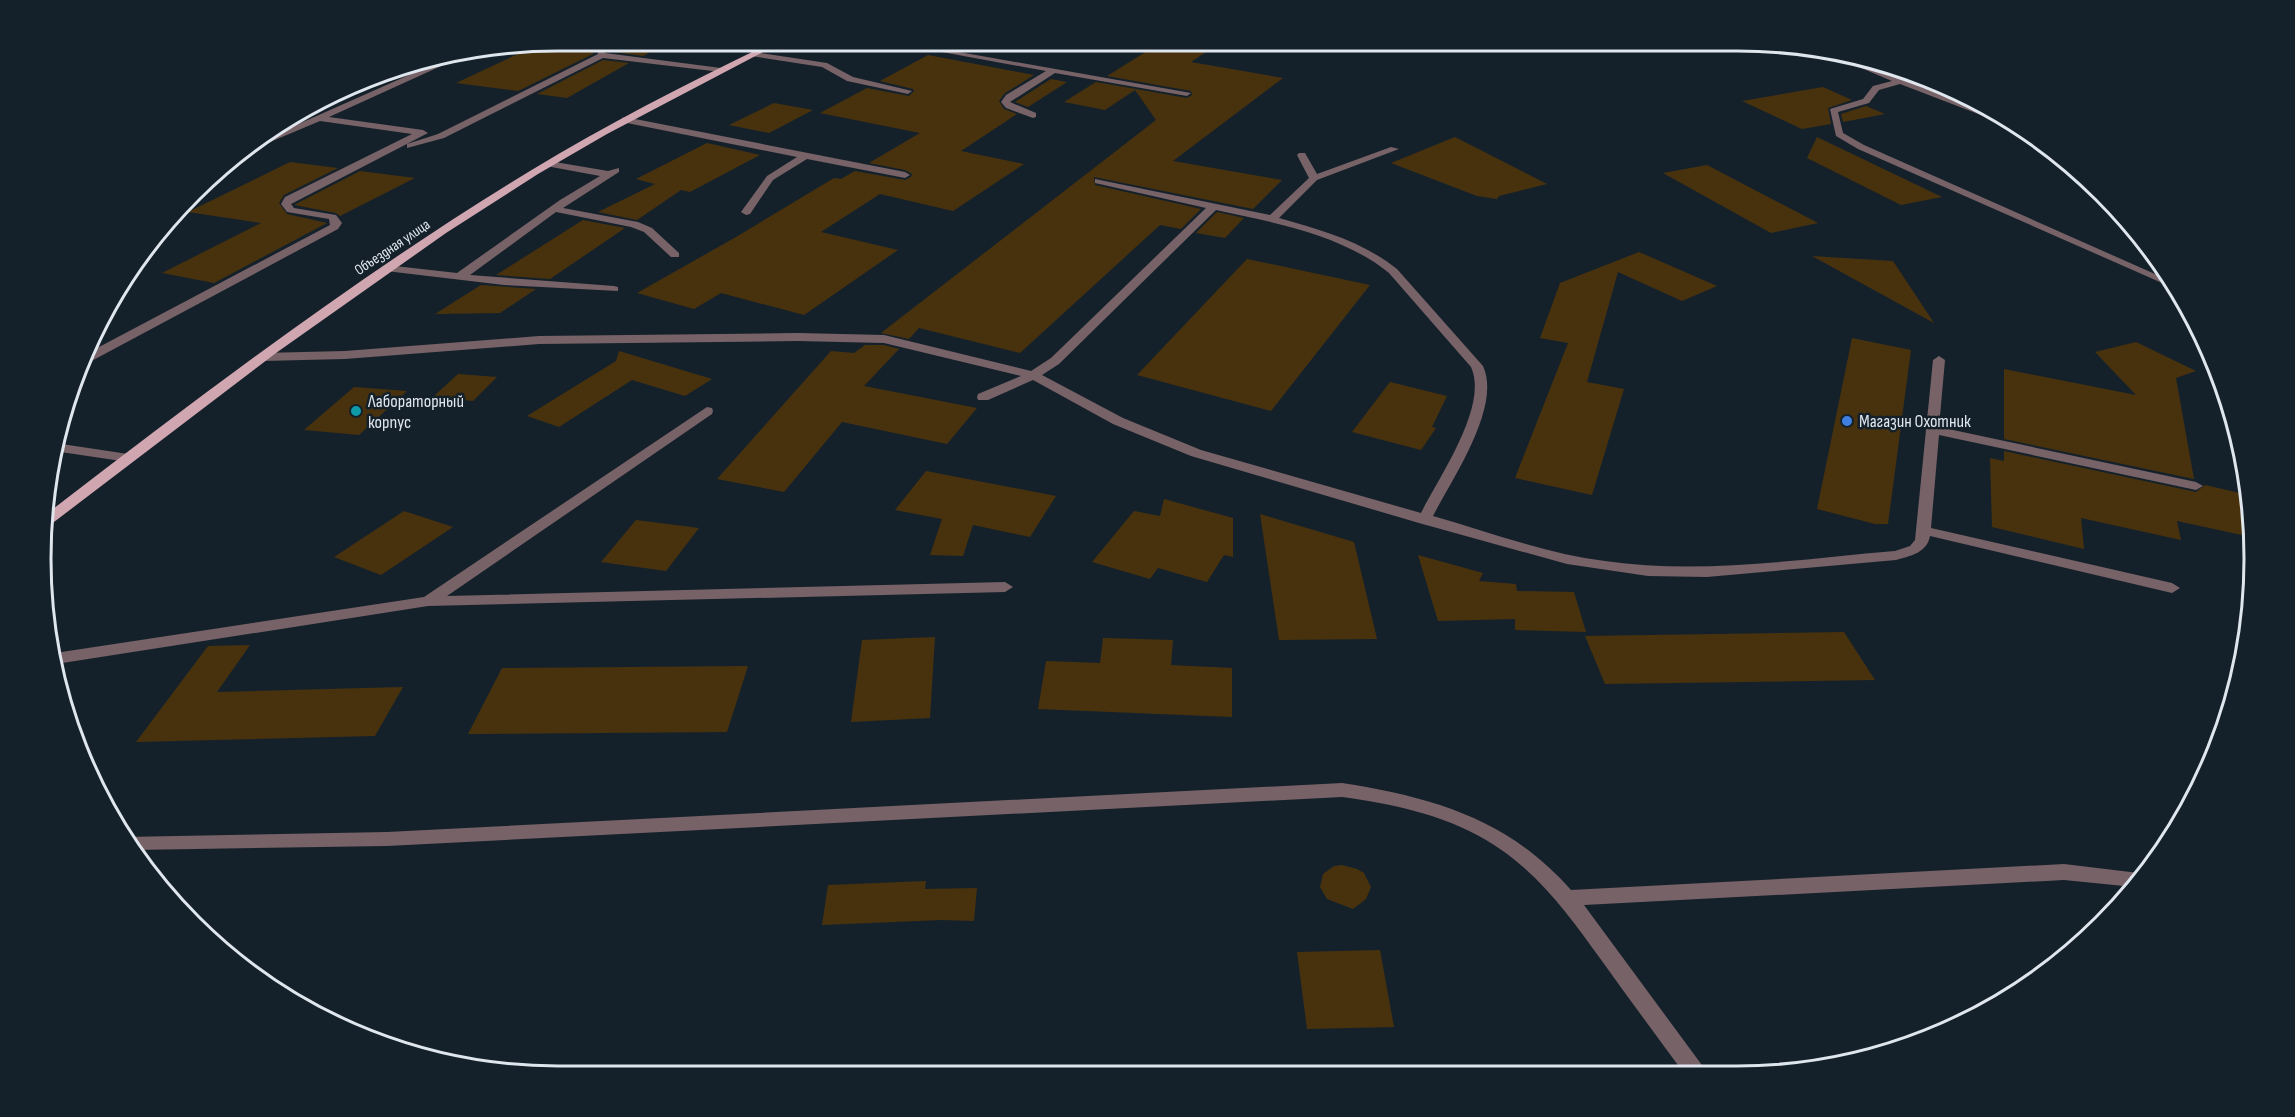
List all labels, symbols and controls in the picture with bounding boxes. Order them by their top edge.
street label: Объездная улица [351,215,434,280]
place label: Лабораторный корпус [367,391,464,433]
marker: Лабораторный корпус [349,404,363,418]
place label: Магазин Охотник [1859,411,1971,432]
marker: Магазин Охотник [1840,414,1854,428]

